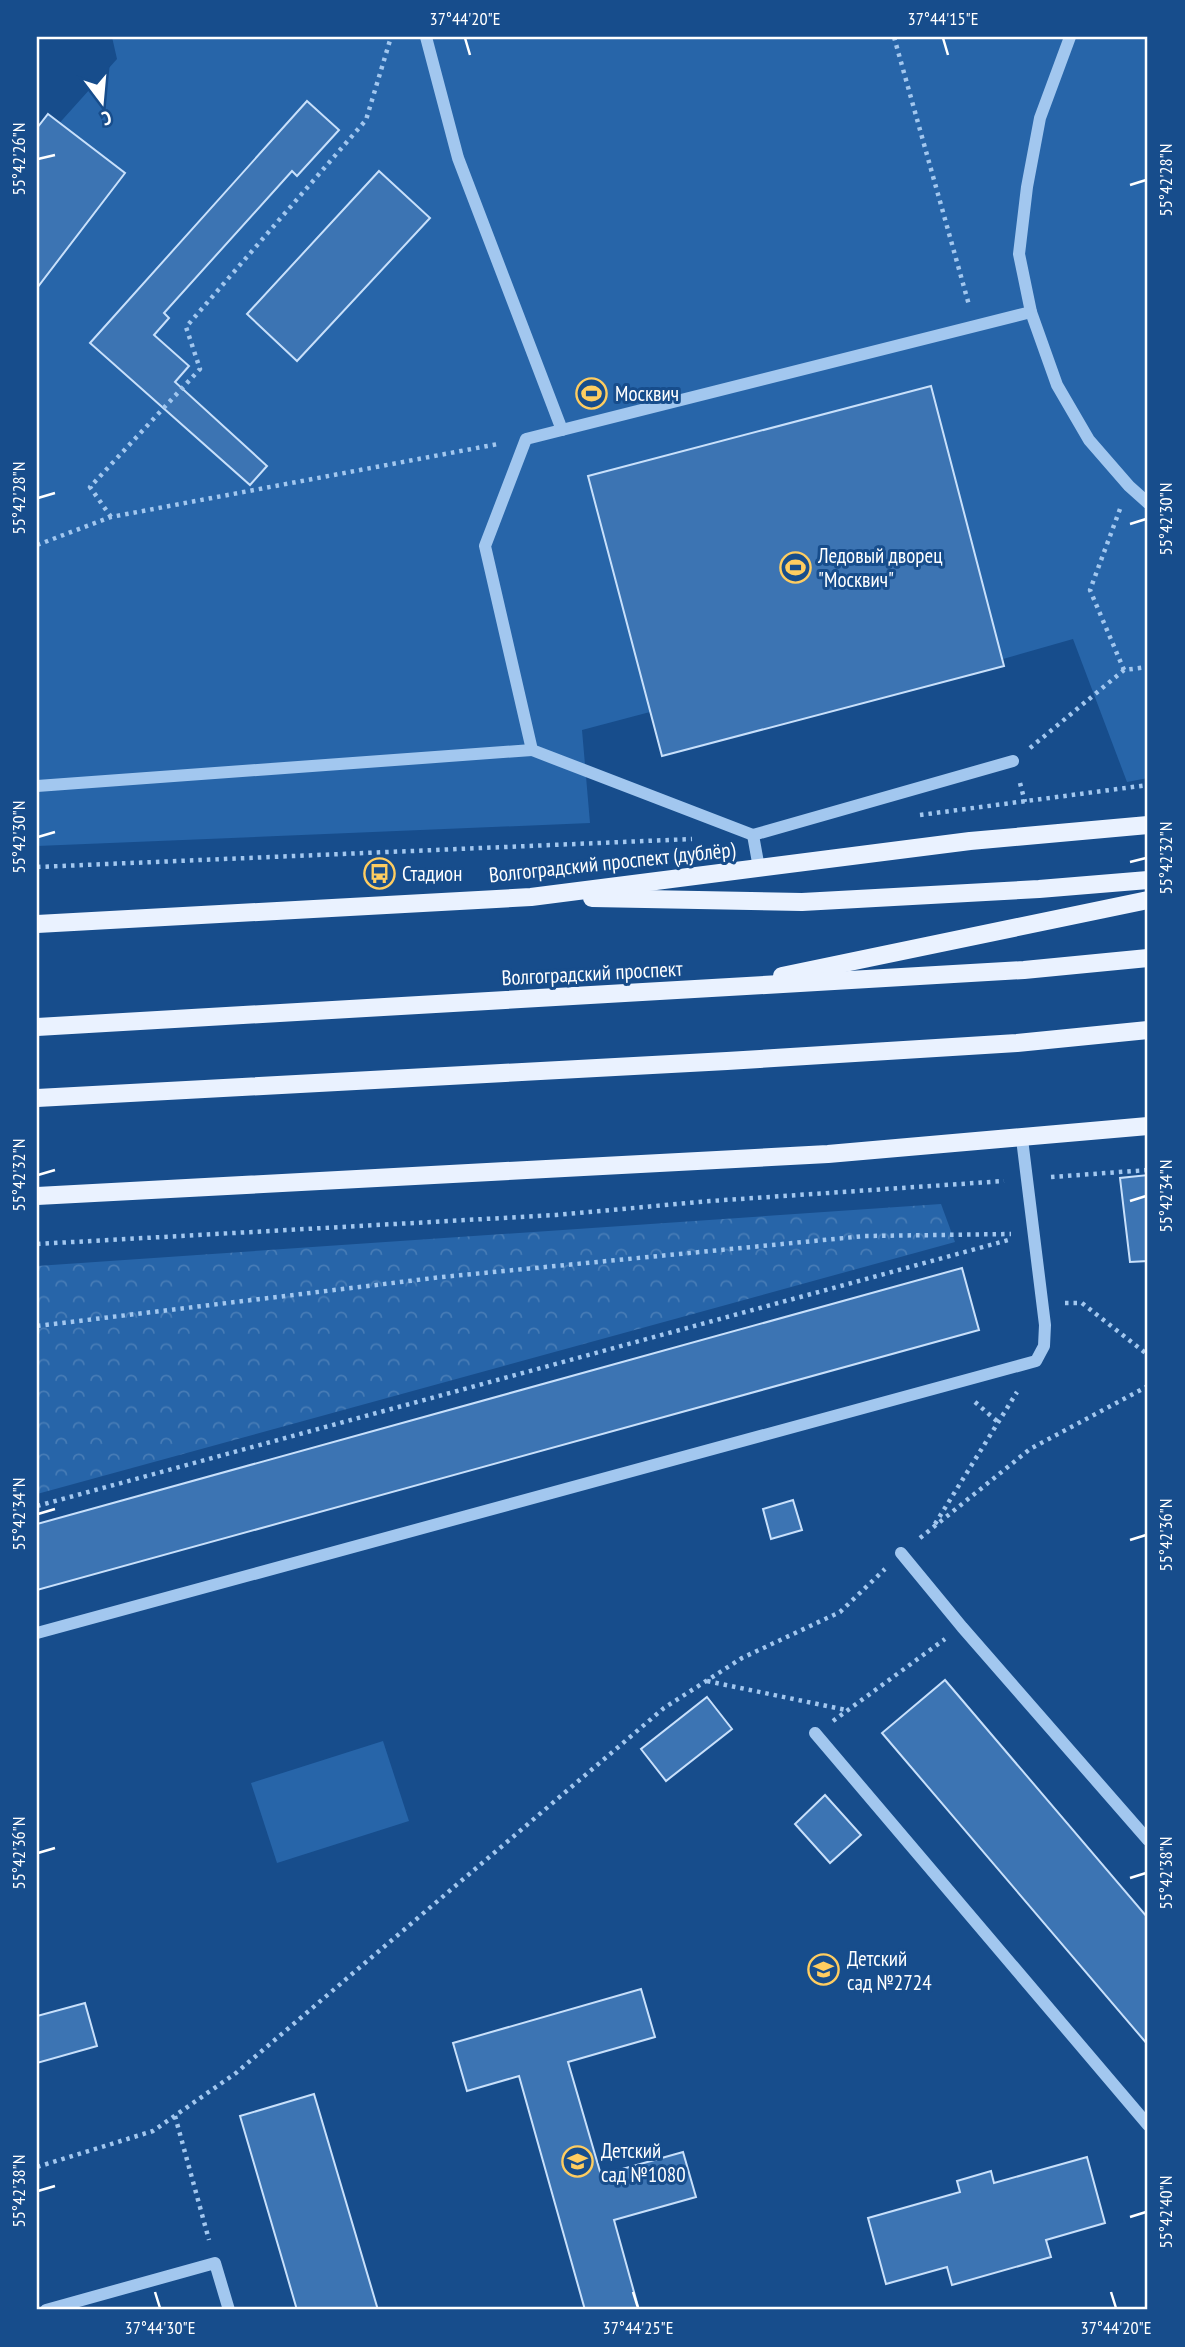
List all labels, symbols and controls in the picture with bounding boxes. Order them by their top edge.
text: 37°44'20"E [430,7,500,30]
text: 37°44'15"E [908,7,978,30]
north arrow [66,66,136,136]
text: С [99,106,114,131]
text: 55°42'26"N [7,123,30,195]
text: 55°42'28"N [1154,144,1177,216]
sports icon: Москвич [575,376,609,410]
place label: Москвич [615,380,679,407]
text: 55°42'28"N [7,462,30,534]
text: 55°42'30"N [1154,483,1177,555]
place label: Ледовый дворец "Москвич" [817,542,942,593]
sports icon: Ледовый дворец "Москвич" [778,550,812,584]
text: 55°42'30"N [7,801,30,873]
text: 55°42'32"N [1154,822,1177,894]
street label: Волгоградский проспект (дублёр) [488,836,737,888]
bus stop icon: Стадион [362,856,396,890]
place label: Стадион [402,860,462,887]
street label: Волгоградский проспект [501,955,683,991]
text: 55°42'32"N [7,1139,30,1211]
text: 55°42'34"N [1154,1160,1177,1232]
text: 55°42'34"N [7,1478,30,1550]
text: 55°42'36"N [1154,1499,1177,1571]
text: 55°42'36"N [7,1817,30,1889]
text: 55°42'38"N [1154,1837,1177,1909]
place label: Детский сад №2724 [847,1945,932,1996]
school or university icon: Детский сад №2724 [807,1953,841,1987]
place label: Детский сад №1080 [601,2137,686,2188]
school or university icon: Детский сад №1080 [561,2145,595,2179]
text: 55°42'38"N [7,2155,30,2227]
text: 55°42'40"N [1154,2176,1177,2248]
text: 37°44'30"E [125,2316,195,2339]
text: 37°44'25"E [603,2316,673,2339]
text: 37°44'20"E [1081,2316,1151,2339]

